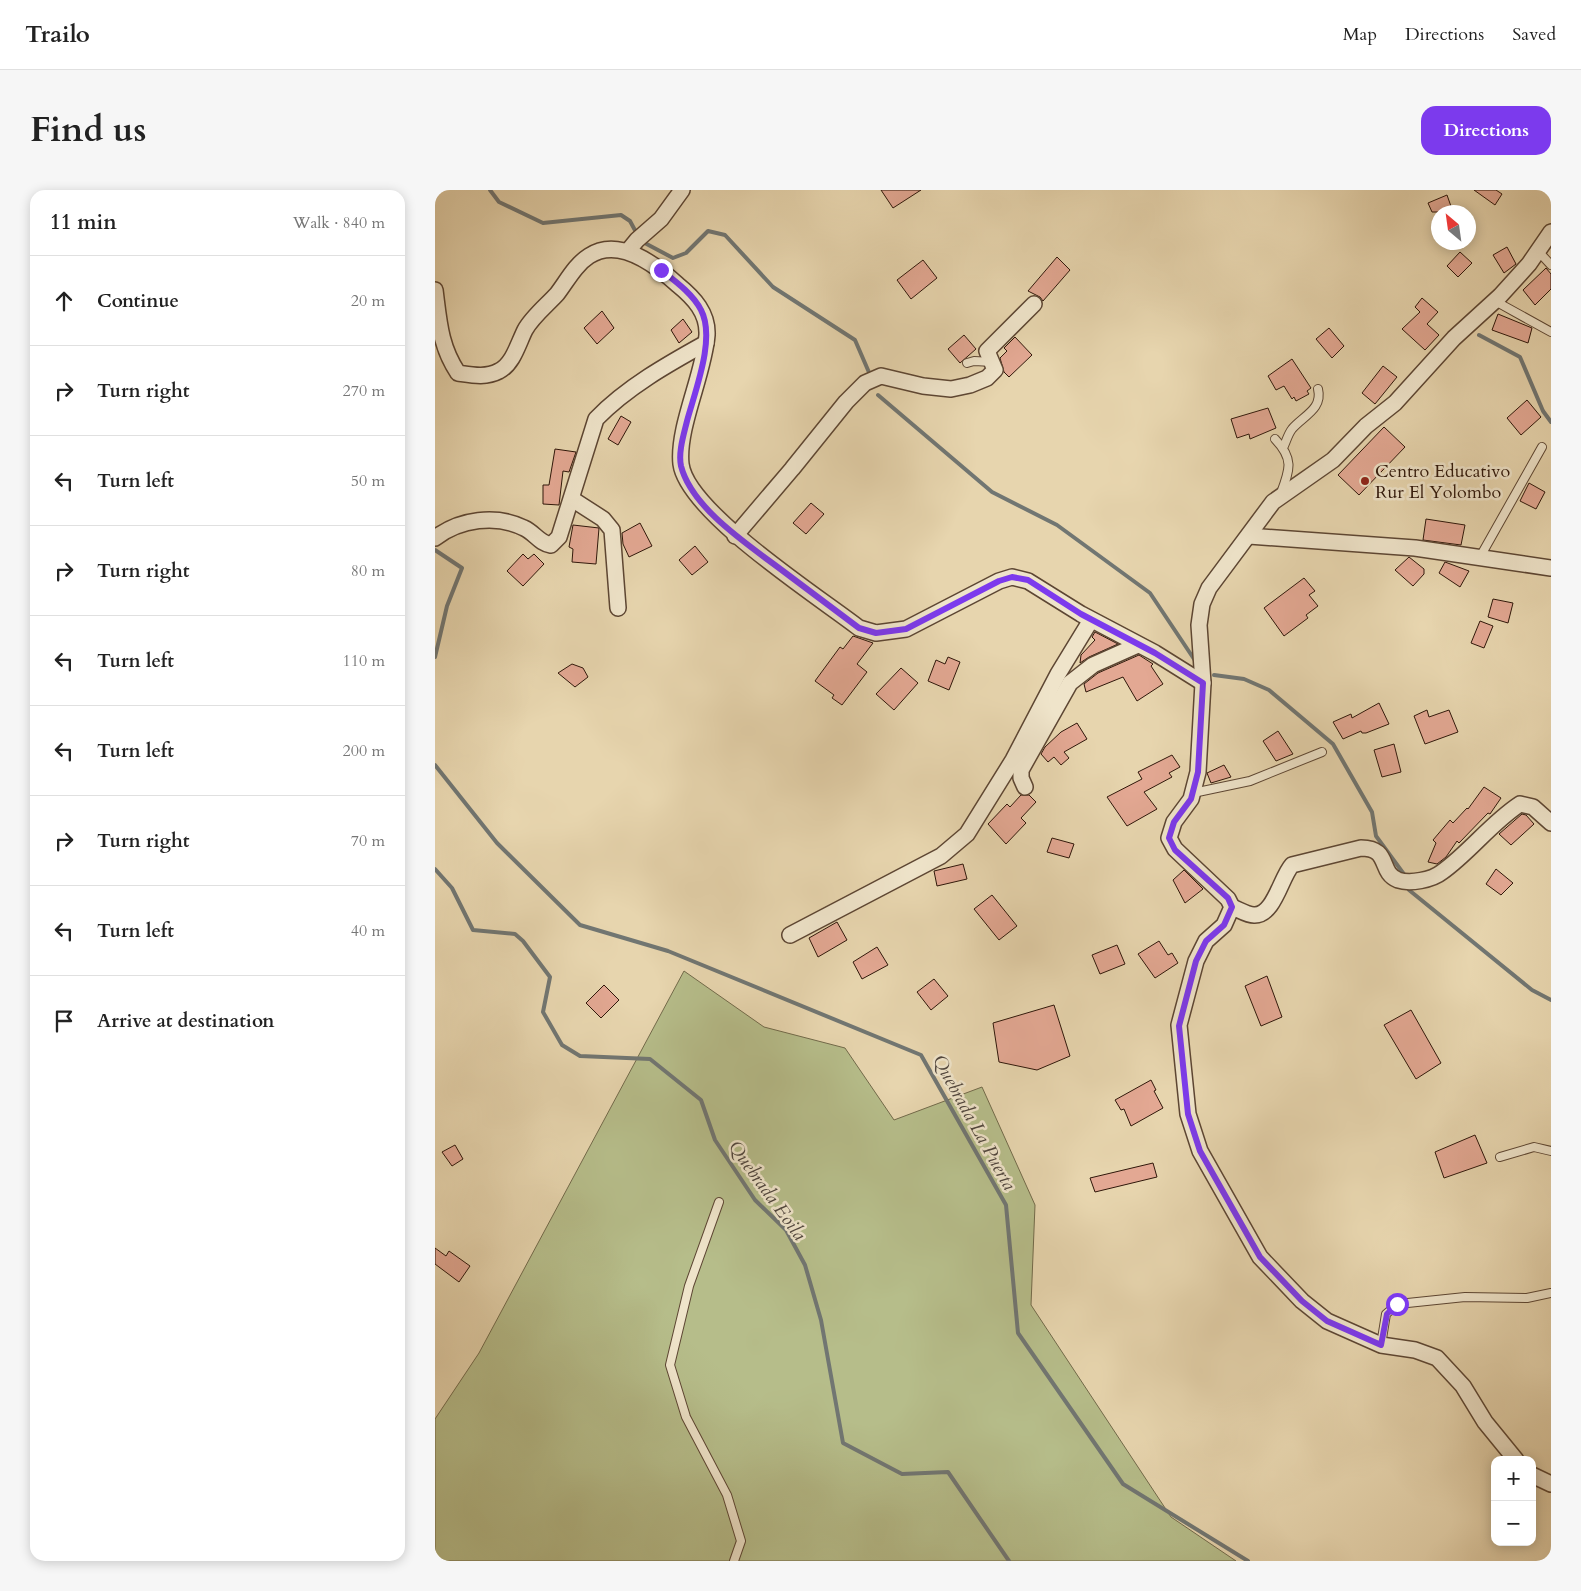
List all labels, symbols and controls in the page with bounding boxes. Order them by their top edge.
text: Trailo [25,18,90,51]
text: Map [1343,22,1377,47]
text: Directions [1405,22,1484,47]
text: Saved [1512,22,1556,47]
text: Find us [30,106,146,154]
button: Directions [1421,106,1551,155]
north arrow [1431,205,1476,250]
text: 11 min [50,208,117,237]
text: Walk · 840 m [293,212,385,234]
route end [650,259,673,282]
icon: ahead [50,287,78,315]
text: Continue [97,288,179,314]
text: 20 m [351,290,385,312]
icon: right [50,377,78,405]
text: Turn right [97,378,189,404]
text: 270 m [343,380,385,402]
place label: Centro Educativo Rur El Yolombo [1375,459,1510,505]
icon: left [50,467,78,495]
text: Turn left [97,468,174,494]
text: 50 m [351,470,385,492]
marker: Centro Educativo Rur El Yolombo [1359,475,1371,487]
icon: right [50,557,78,585]
text: Turn right [97,558,189,584]
text: 80 m [351,560,385,582]
icon: left [50,647,78,675]
text: Turn left [97,648,174,674]
text: 110 m [343,650,385,672]
icon: left [50,737,78,765]
text: Turn left [97,738,174,764]
text: 200 m [343,740,385,762]
icon: right [50,827,78,855]
text: Turn right [97,828,189,854]
text: 70 m [351,830,385,852]
icon: left [50,917,78,945]
text: Turn left [97,918,174,944]
text: 40 m [351,920,385,942]
icon: arrive [50,1007,78,1035]
text: Arrive at destination [97,1008,274,1034]
water label: Quebrada La Puerta [926,1050,1022,1195]
water label: Quebrada Eoila [722,1135,813,1246]
route start [1386,1293,1409,1316]
map controls [1491,1456,1536,1546]
button: + [1491,1456,1536,1501]
button: − [1491,1501,1536,1546]

